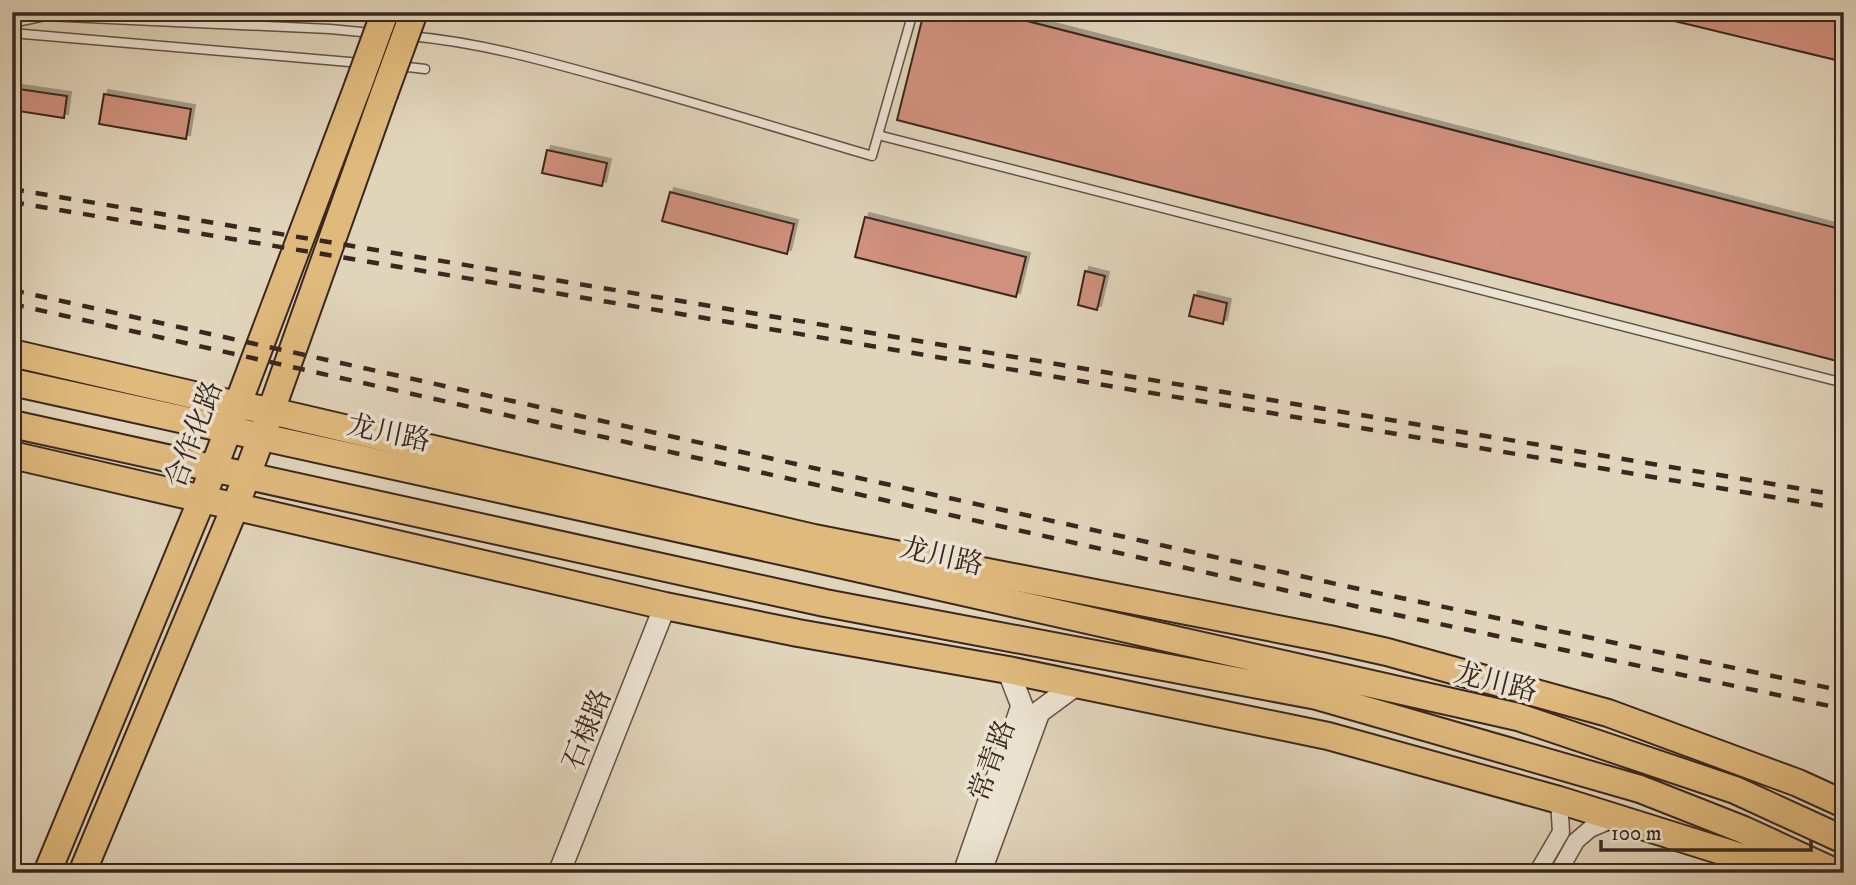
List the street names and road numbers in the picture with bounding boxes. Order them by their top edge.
street label: 合作化路 [158,376,231,493]
street label: 龙川路 [344,408,433,459]
street label: 龙川路 [897,530,987,583]
street label: 龙川路 [1451,655,1541,710]
street label: 石棣路 [555,684,619,775]
street label: 常青路 [962,715,1023,806]

